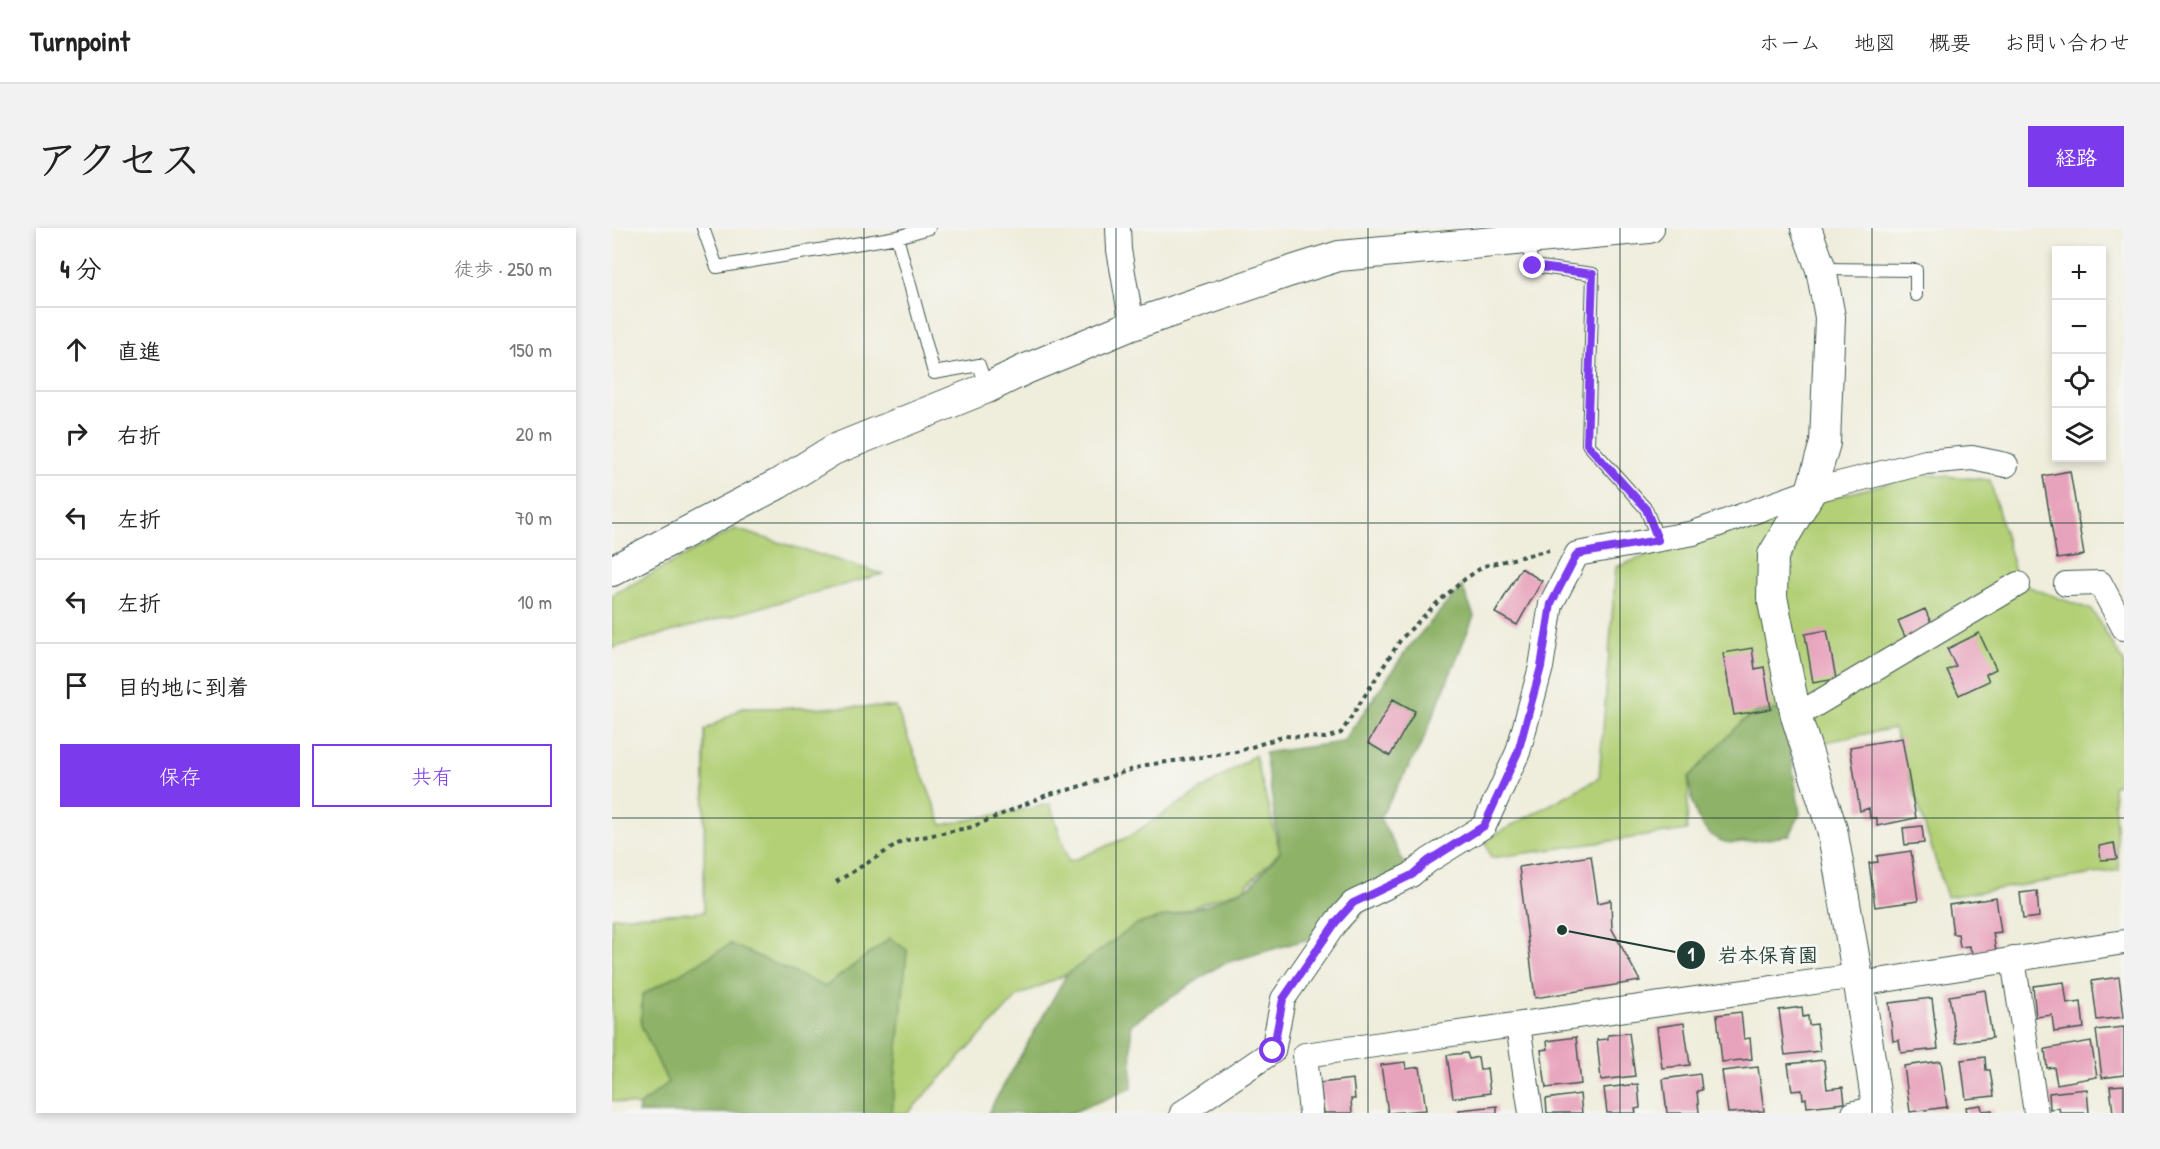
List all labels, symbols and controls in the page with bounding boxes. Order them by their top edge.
text: Turnpoint [30,22,130,60]
text: ホーム [1759,28,1821,57]
text: 地図 [1854,28,1896,57]
text: 概要 [1929,28,1971,57]
text: お問い合わせ [2004,28,2130,57]
button: 経路 [2028,126,2124,187]
text: アクセス [36,130,201,187]
map controls [2052,246,2106,462]
button: + [2052,246,2106,300]
text: 4 分 [60,251,102,286]
route end [1519,252,1545,278]
text: 徒歩 · 250 m [454,255,552,282]
button: − [2052,300,2106,354]
icon: ahead [60,333,93,366]
text: 直進 [117,336,161,366]
text: 150 m [509,336,552,363]
button: locate [2052,354,2106,408]
button: layers [2052,408,2106,462]
icon: right [60,417,93,450]
text: 右折 [117,420,161,450]
text: 20 m [515,420,552,447]
icon: left [60,501,93,534]
text: 左折 [117,504,161,534]
text: 70 m [515,504,552,531]
icon: left [60,585,93,618]
text: 左折 [117,588,161,618]
text: 10 m [518,588,552,615]
icon: arrive [60,669,93,702]
text: 目的地に到着 [117,672,249,702]
button: 保存 [60,744,300,807]
button: 共有 [312,744,552,807]
callout: 岩本保育園 [1676,936,1830,974]
text: 岩本保育園 [1718,941,1818,968]
text: 1 [1688,942,1695,967]
route start [1259,1037,1285,1063]

